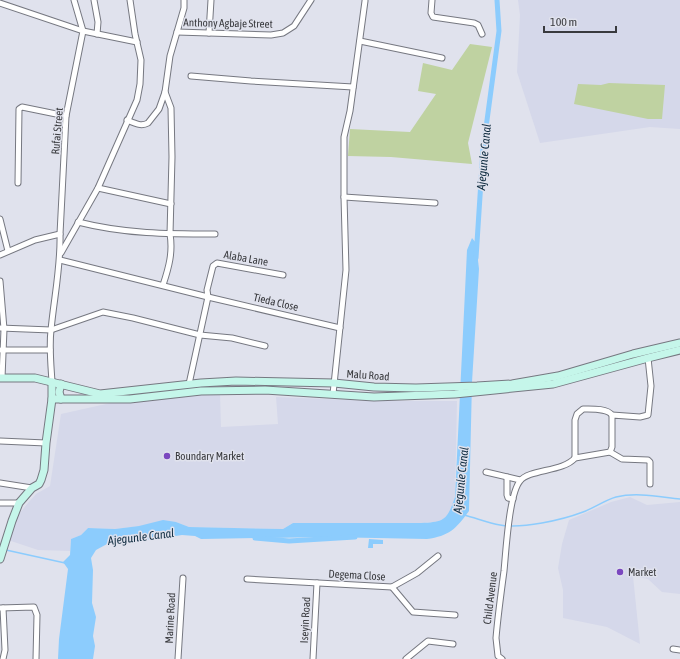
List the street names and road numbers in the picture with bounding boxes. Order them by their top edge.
street label: Anthony Agbaje Street [183,16,273,30]
street label: Rufai Street [49,107,65,155]
street label: Alaba Lane [223,248,269,268]
street label: Tieda Close [252,291,300,313]
street label: Malu Road [346,368,390,382]
street label: Degema Close [328,568,386,582]
street label: Child Avenue [481,571,499,625]
street label: Marine Road [163,592,177,644]
street label: Iseyin Road [298,596,312,644]

